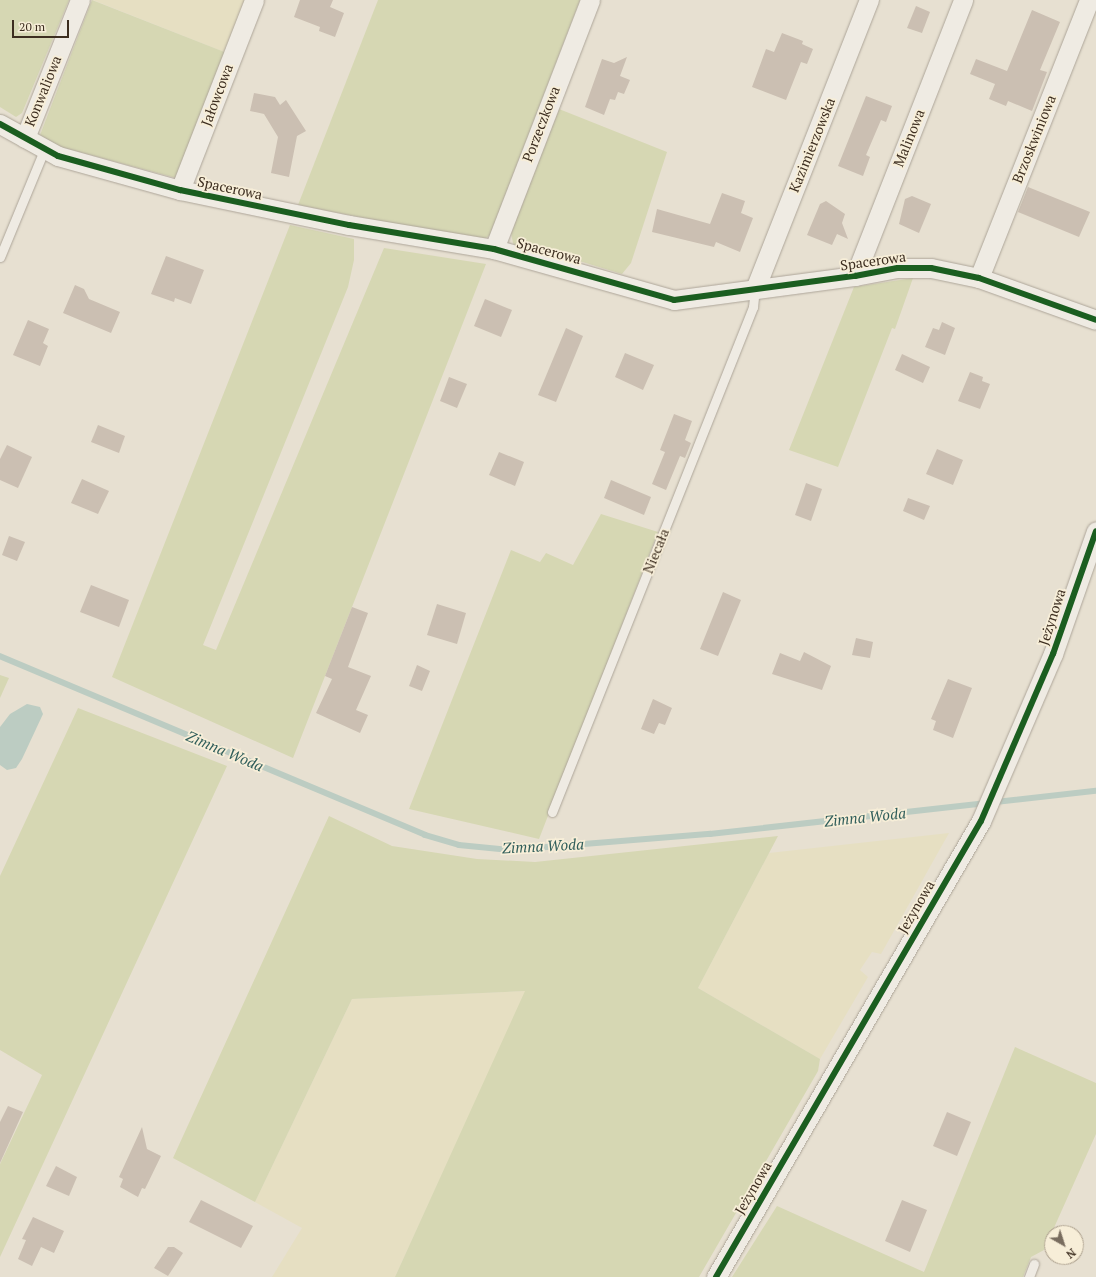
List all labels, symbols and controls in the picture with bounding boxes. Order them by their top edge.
scale bar [14,12,71,38]
text: 20 m [19,19,45,34]
street label: Konwaliowa [21,53,65,129]
street label: Jałowcowa [197,62,237,128]
street label: Porzeczkowa [519,84,563,164]
street label: Brzoskwiniowa [1009,93,1059,185]
street label: Kazimierzowska [785,95,839,195]
street label: Malinowa [890,107,928,169]
street label: Spacerowa [196,173,264,203]
street label: Spacerowa [515,234,583,268]
street label: Spacerowa [839,248,907,274]
street label: Niecała [639,526,673,576]
street label: Jeżynowa [1035,587,1069,647]
water label: Zimna Woda [184,727,266,775]
water label: Zimna Woda [823,804,907,830]
water label: Zimna Woda [502,835,584,857]
street label: Jeżynowa [894,877,938,937]
street label: Jeżynowa [731,1158,775,1218]
north arrow [1044,1225,1084,1265]
text: N [1063,1245,1079,1262]

